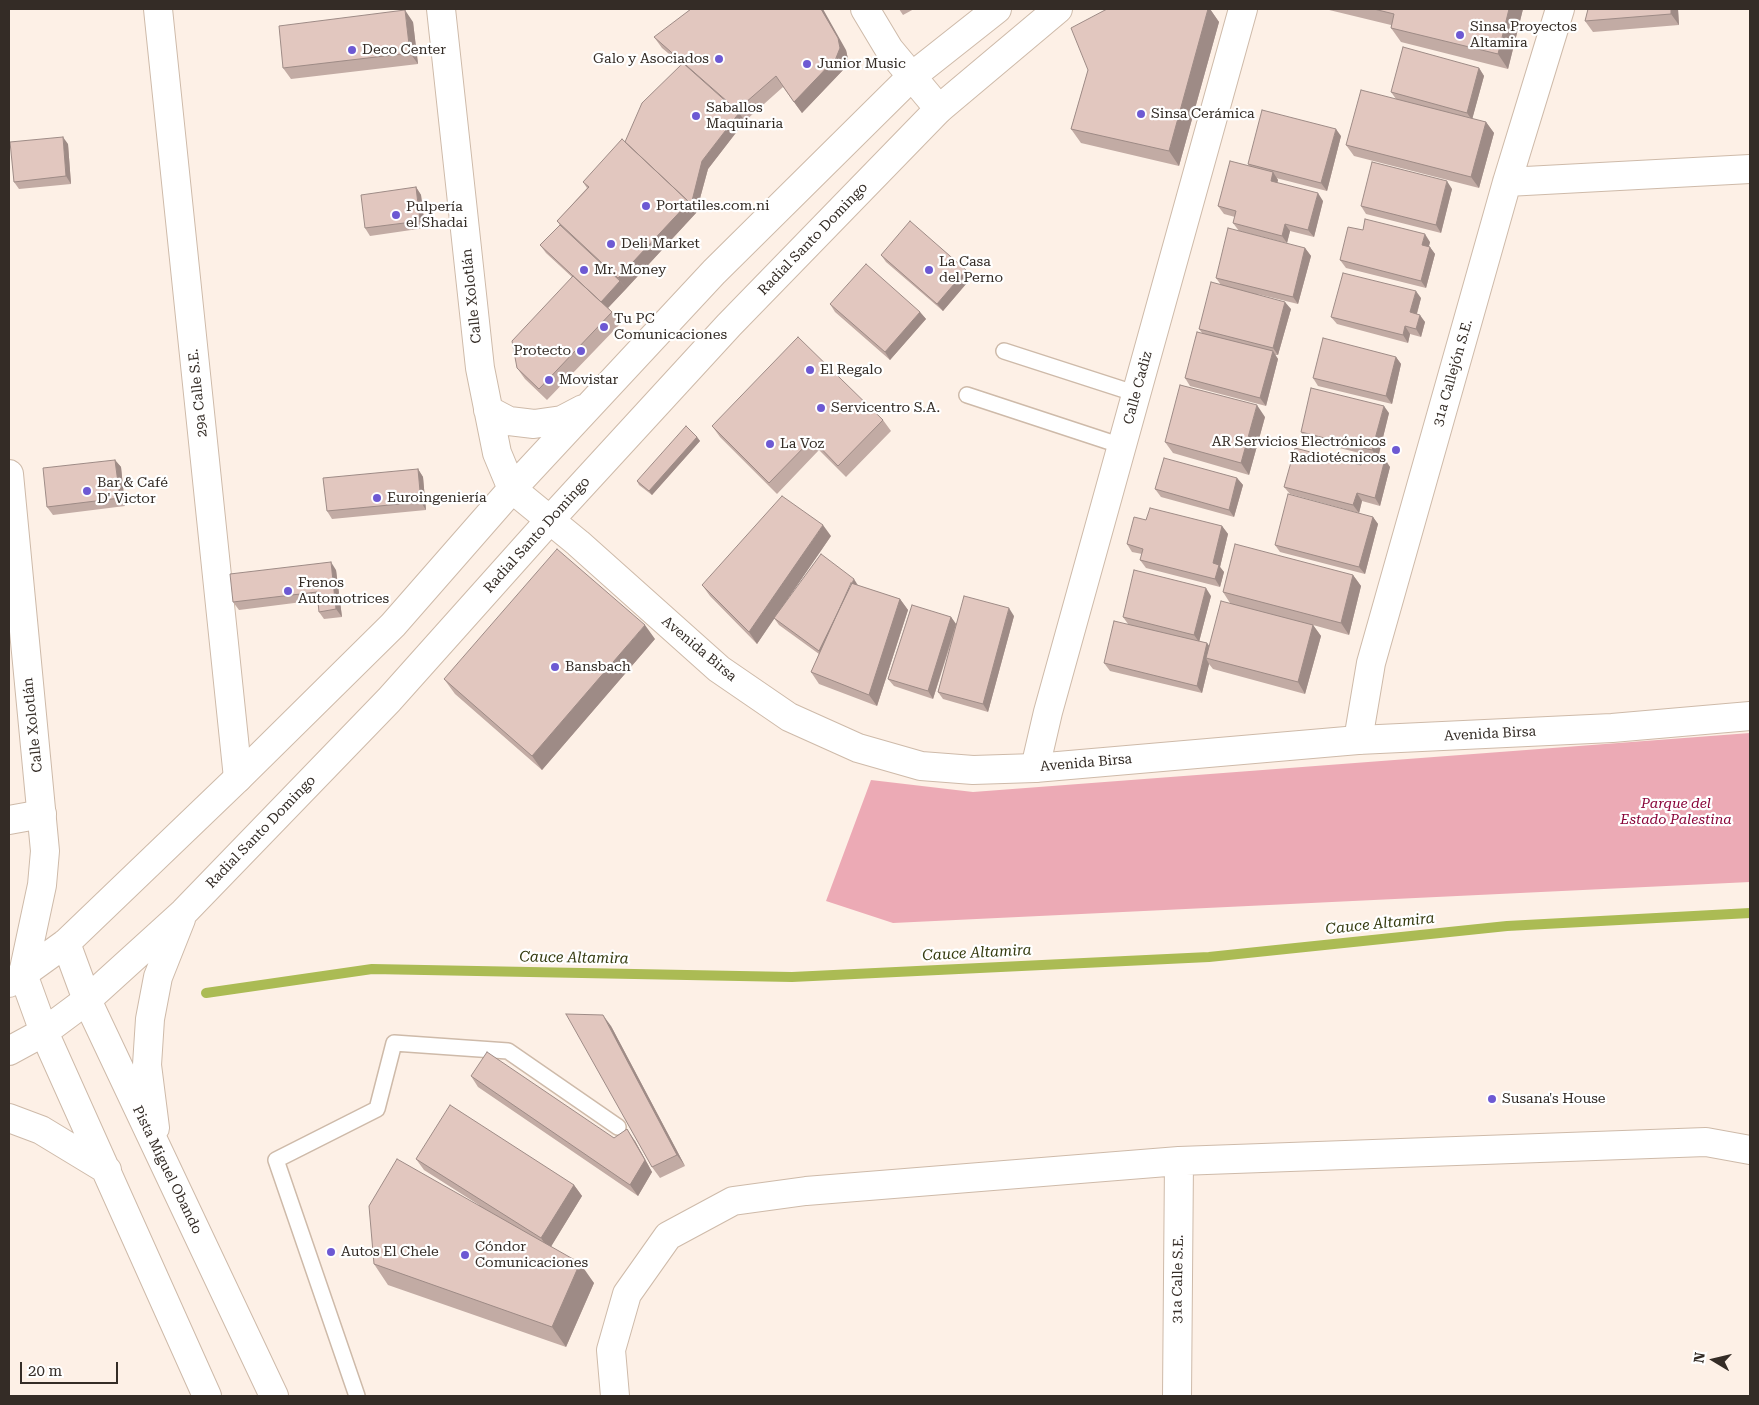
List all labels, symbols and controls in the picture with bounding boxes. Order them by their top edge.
place label: Sinsa Proyectos Altamira [1470,19,1577,52]
marker: Sinsa Proyectos Altamira [1454,29,1466,41]
place label: Deco Center [362,42,446,58]
marker: Deco Center [346,44,358,56]
place label: Galo y Asociados [593,51,709,67]
marker: Galo y Asociados [713,53,725,65]
place label: Junior Music [817,56,906,72]
marker: Junior Music [801,58,813,70]
place label: Saballos Maquinaria [706,100,783,132]
place label: Sinsa Cerámica [1151,106,1255,122]
marker: Sinsa Cerámica [1135,108,1147,120]
marker: Saballos Maquinaria [690,110,702,122]
street label: Radial Santo Domingo [755,179,871,299]
place label: Portatiles.com.ni [656,198,769,214]
place label: Pulpería el Shadai [406,199,468,232]
marker: Portatiles.com.ni [640,200,652,212]
marker: Pulpería el Shadai [390,209,402,221]
place label: Deli Market [621,236,700,252]
marker: Deli Market [605,238,617,250]
street label: Calle Xolotlán [459,248,485,344]
place label: La Casa del Perno [939,254,1003,286]
place label: Mr. Money [594,262,666,278]
marker: Mr. Money [578,264,590,276]
marker: La Casa del Perno [923,264,935,276]
place label: Tu PC Comunicaciones [614,311,727,344]
street label: 31a Callejón S.E. [1430,317,1476,429]
marker: Tu PC Comunicaciones [598,321,610,333]
place label: Protecto [513,343,571,359]
marker: Protecto [575,345,587,357]
street label: 29a Calle S.E. [185,348,211,438]
street label: Calle Cadiz [1120,350,1156,426]
place label: El Regalo [820,362,882,378]
marker: El Regalo [804,364,816,376]
place label: Movistar [559,372,618,388]
marker: Movistar [543,374,555,386]
place label: Servicentro S.A. [831,400,940,416]
marker: Servicentro S.A. [815,402,827,414]
place label: AR Servicios Electrónicos Radiotécnicos [1212,434,1386,467]
place label: La Voz [780,436,824,452]
marker: La Voz [764,438,776,450]
marker: AR Servicios Electrónicos Radiotécnicos [1390,444,1402,456]
street label: Radial Santo Domingo [480,473,594,597]
place label: Bar & Café D' Victor [97,475,168,508]
marker: Bar & Café D' Victor [81,485,93,497]
place label: Euroingeniería [387,490,487,506]
marker: Euroingeniería [371,492,383,504]
place label: Frenos Automotrices [298,575,389,608]
marker: Frenos Automotrices [282,585,294,597]
street label: Avenida Birsa [658,613,740,685]
place label: Bansbach [565,659,631,675]
marker: Bansbach [549,661,561,673]
street label: Calle Xolotlán [20,677,46,773]
street label: Avenida Birsa [1444,723,1536,745]
street label: Avenida Birsa [1039,751,1133,775]
street label: Radial Santo Domingo [203,772,319,892]
park label: Parque del Estado Palestina [1620,796,1732,829]
water label: Cauce Altamira [1325,909,1435,939]
water label: Cauce Altamira [922,941,1032,965]
water label: Cauce Altamira [519,948,629,968]
place label: Susana's House [1502,1091,1605,1107]
marker: Susana's House [1486,1093,1498,1105]
street label: Pista Miguel Obando [129,1103,205,1237]
street label: 31a Calle S.E. [1169,1234,1187,1324]
place label: Cóndor Comunicaciones [475,1239,588,1272]
place label: Autos El Chele [341,1244,439,1260]
marker: Autos El Chele [325,1246,337,1258]
marker: Cóndor Comunicaciones [459,1249,471,1261]
north arrow [1689,1335,1739,1385]
text: N [1690,1351,1708,1364]
scale bar [22,1352,120,1384]
text: 20 m [28,1362,62,1380]

